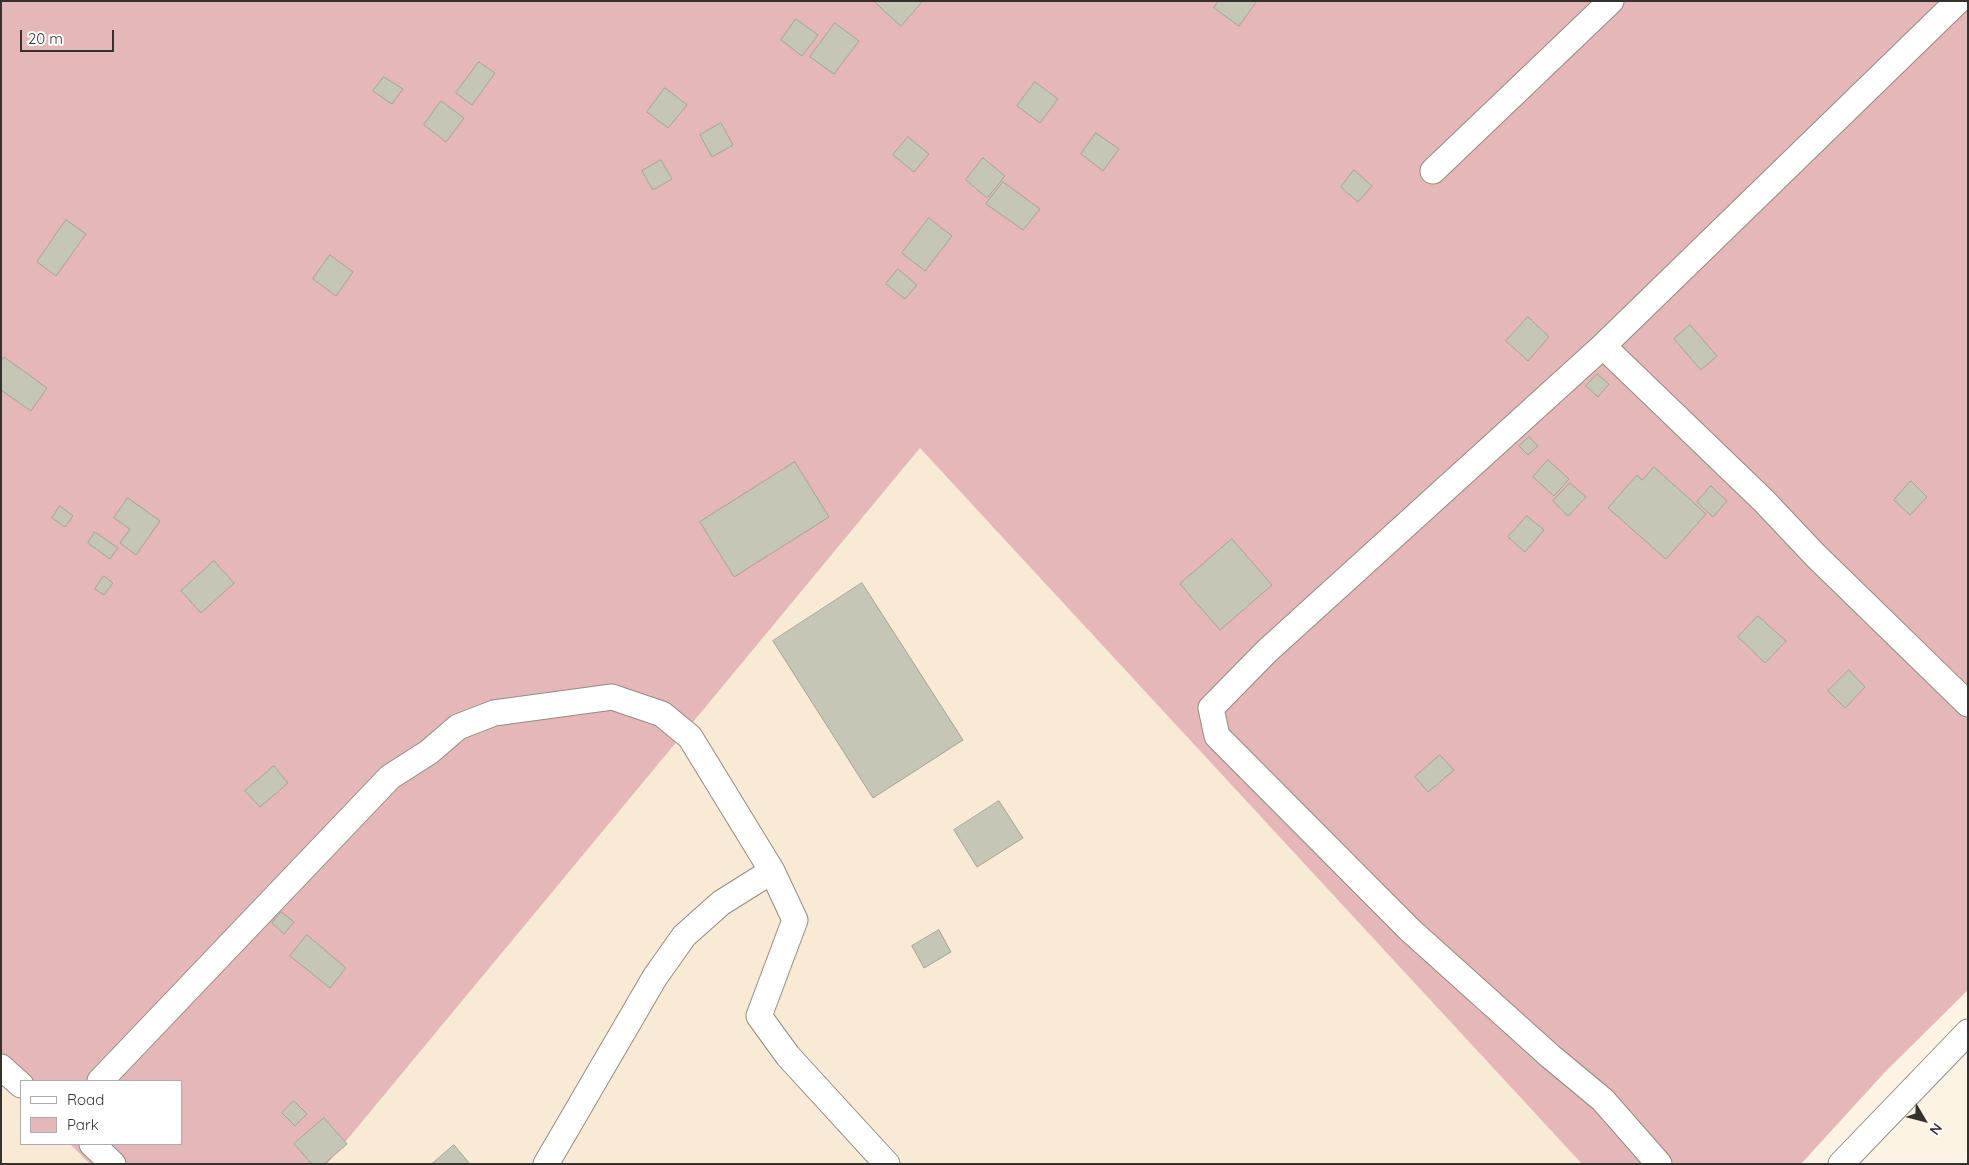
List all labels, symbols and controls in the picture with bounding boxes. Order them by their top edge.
scale bar [22,20,116,52]
text: 20 m [28,29,63,48]
legend [20,1080,182,1145]
text: Road [67,1090,104,1109]
north arrow [1899,1095,1949,1145]
text: Park [67,1115,99,1134]
text: N [1926,1119,1946,1139]

